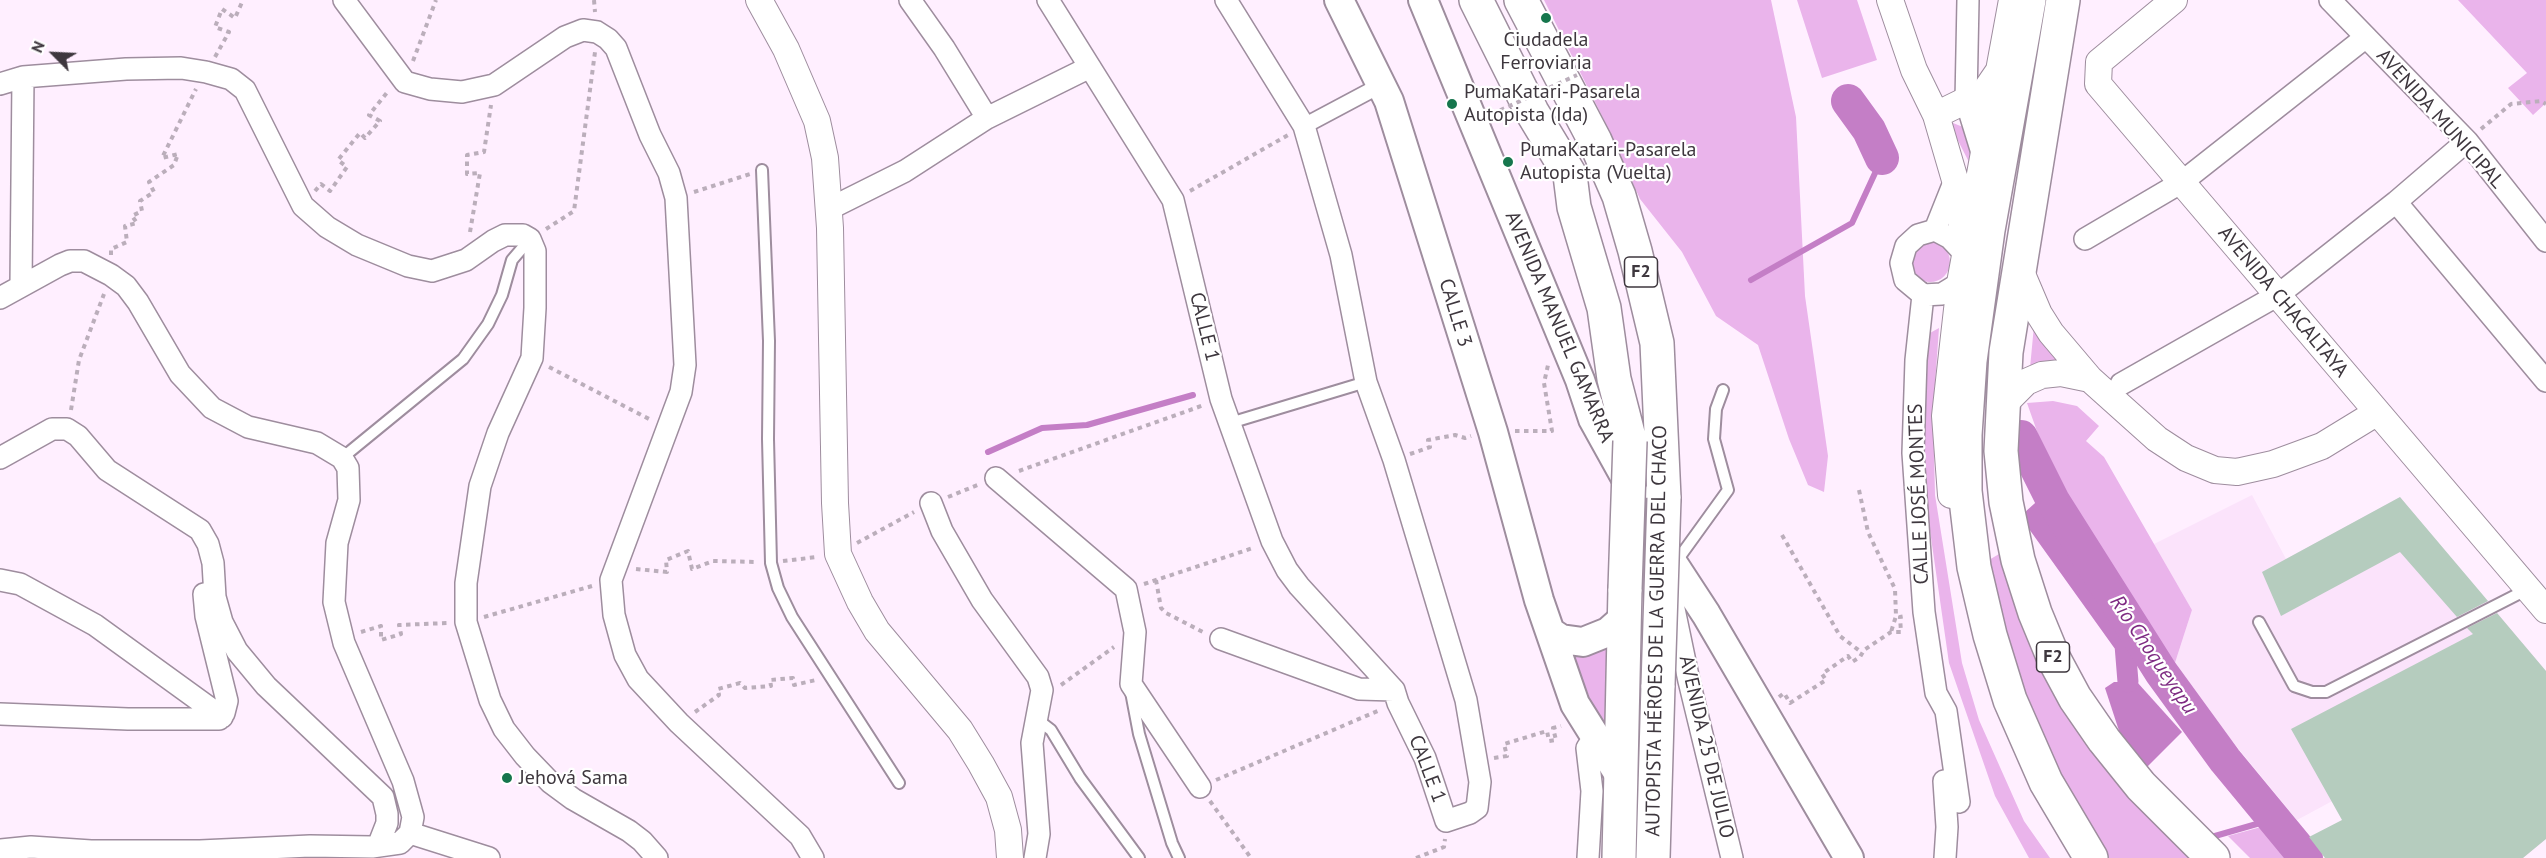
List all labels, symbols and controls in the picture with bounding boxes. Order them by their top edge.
marker: Ciudadela Ferroviaria [1539,11,1553,25]
north arrow [24,24,84,84]
place label: Ciudadela Ferroviaria [1500,28,1592,75]
text: N [26,38,49,56]
street label: AVENIDA MUNICIPAL [2371,44,2509,194]
place label: PumaKatari-Pasarela Autopista (Ida) [1464,80,1640,127]
marker: PumaKatari-Pasarela Autopista (Ida) [1445,97,1459,111]
place label: PumaKatari-Pasarela Autopista (Vuelta) [1520,138,1696,185]
marker: PumaKatari-Pasarela Autopista (Vuelta) [1501,155,1515,169]
street label: AVENIDA MANUEL GAMARRA [1499,208,1619,446]
street label: AVENIDA CHACALTAYA [2213,222,2353,382]
road number: F2 [1624,257,1658,287]
street label: CALLE 3 [1433,276,1477,350]
street label: CALLE 1 [1184,290,1224,364]
street label: CALLE JOSÉ MONTES [1904,403,1934,585]
street label: AUTOPISTA HÉROES DE LA GUERRA DEL CHACO [1641,425,1673,837]
water label: Río Choqueyapu [2104,591,2202,719]
road number: F2 [2036,642,2070,672]
street label: AVENIDA 25 DE JULIO [1673,653,1739,841]
street label: CALLE 1 [1403,732,1451,806]
place label: Jehová Sama [519,766,628,790]
marker: Jehová Sama [500,771,514,785]

